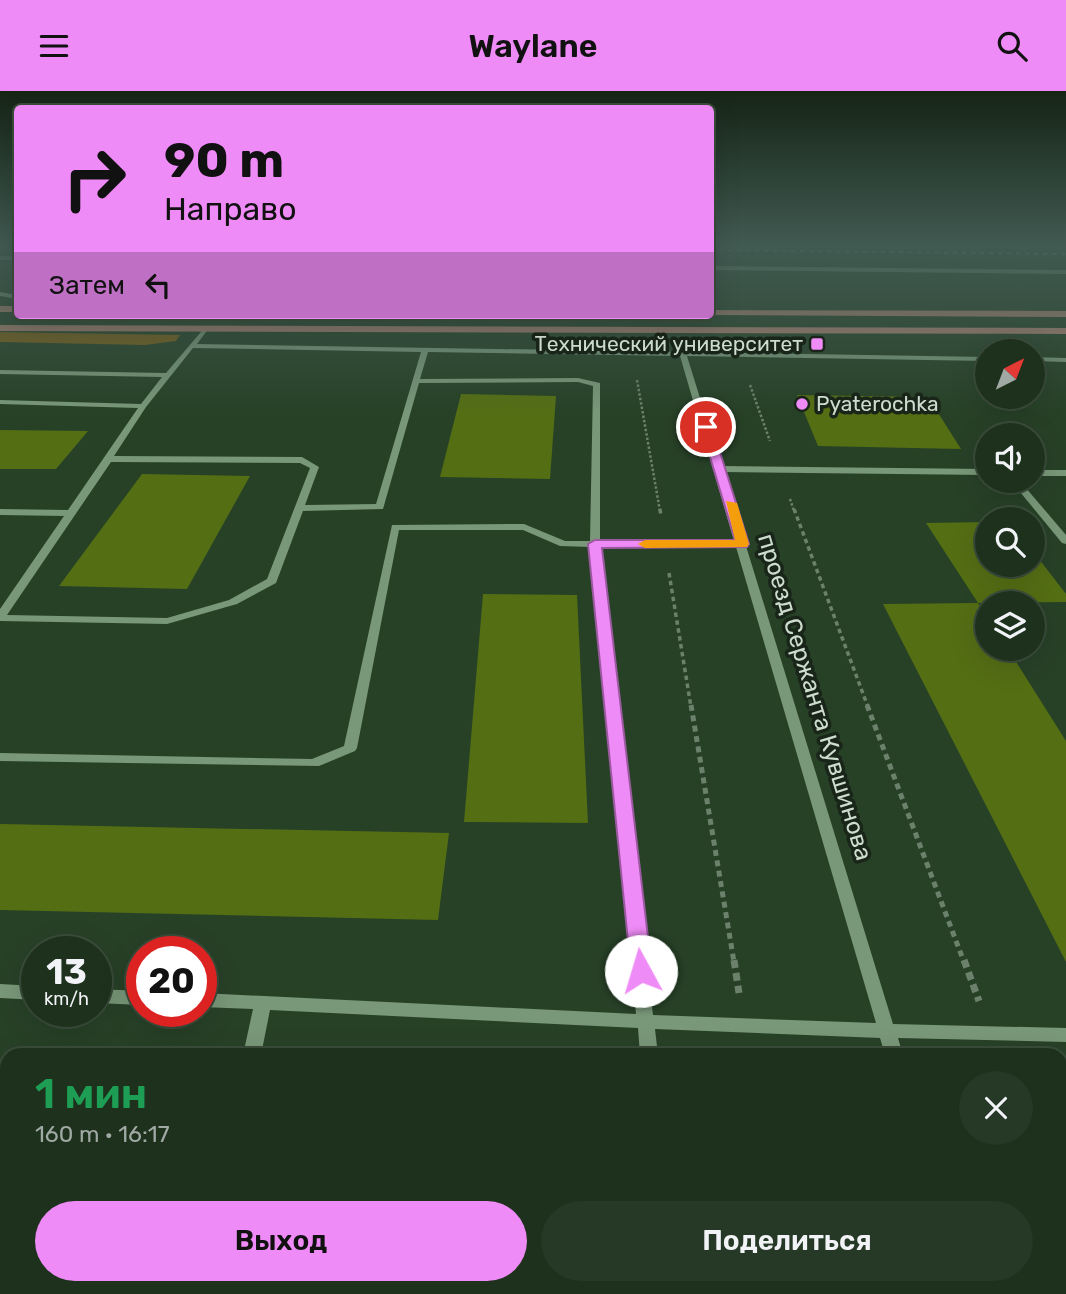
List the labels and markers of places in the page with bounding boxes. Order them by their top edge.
place label: Технический университет [535,331,803,356]
marker: Технический университет [809,336,825,352]
place label: Pyaterochka [816,391,939,416]
marker: Pyaterochka [794,396,810,412]
pin [676,397,736,457]

